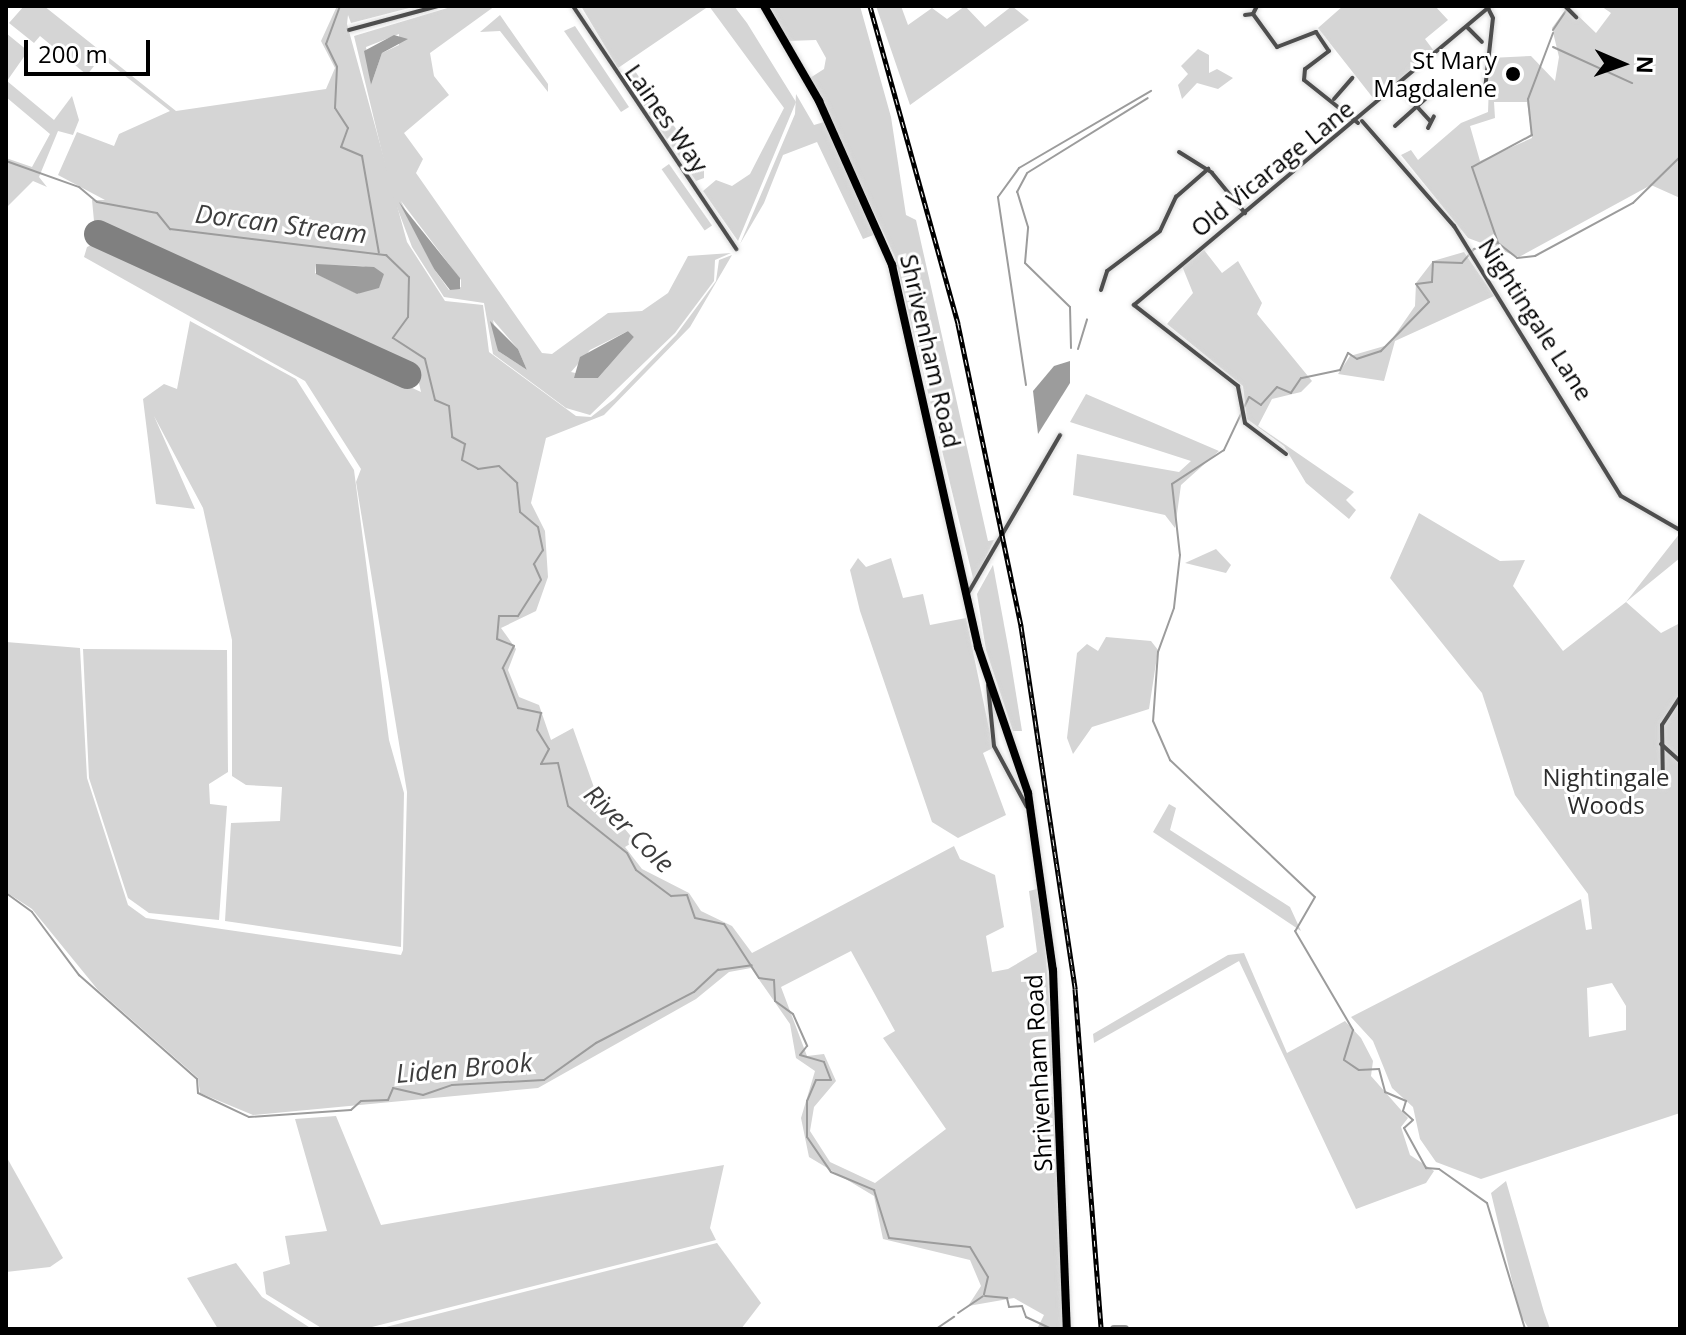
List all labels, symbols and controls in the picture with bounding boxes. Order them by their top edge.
scale bar [28,24,154,74]
north arrow [1582,24,1662,104]
text: 200 m [38,37,108,70]
place label: St Mary Magdalene [1373,46,1497,102]
text: N [1631,55,1661,74]
street label: Laines Way [619,58,715,178]
marker: St Mary Magdalene [1504,65,1522,83]
street label: Old Vicarage Lane [1185,94,1359,242]
water label: Dorcan Stream [193,198,369,250]
street label: Nightingale Lane [1473,233,1599,405]
street label: Shrivenham Road [895,251,967,451]
park label: Nightingale Woods [1542,763,1670,819]
water label: River Cole [578,779,680,879]
street label: Shrivenham Road [1018,974,1058,1172]
water label: Liden Brook [395,1047,533,1089]

